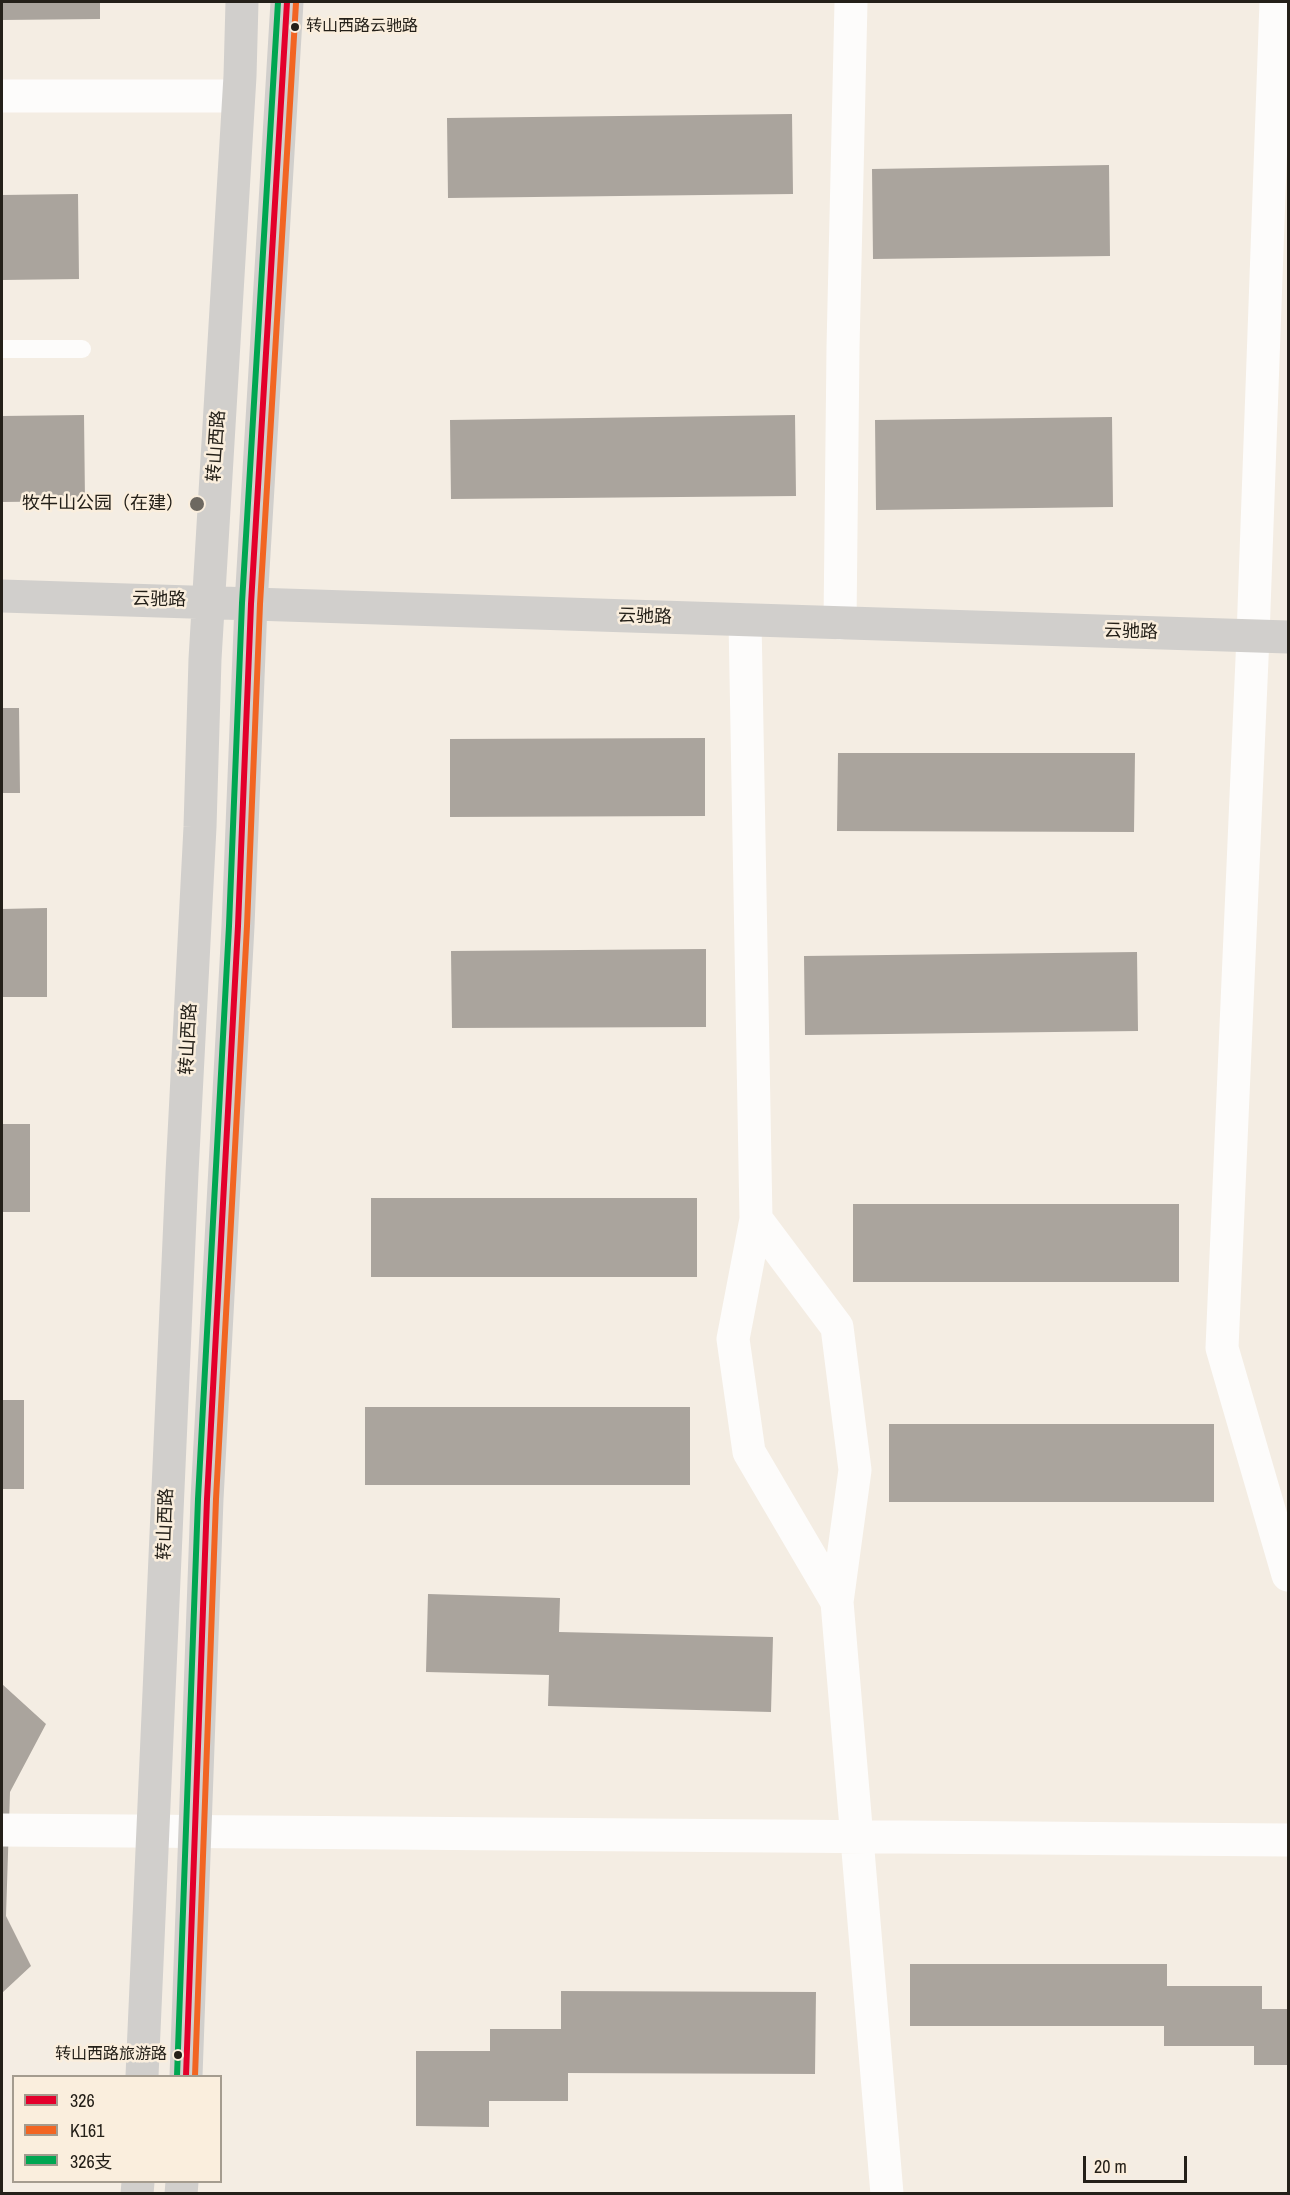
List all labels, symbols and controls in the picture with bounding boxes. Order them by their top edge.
place label: 转山西路云驰路 [306,17,418,37]
marker: 转山西路云驰路 [289,21,301,33]
street label: 转山西路 [204,409,230,483]
place label: 牧牛山公园（在建） [22,493,184,515]
marker: 牧牛山公园（在建） [188,495,206,513]
street label: 云驰路 [132,589,186,611]
street label: 云驰路 [618,605,672,629]
street label: 云驰路 [1104,620,1158,644]
street label: 转山西路 [176,1002,202,1076]
street label: 转山西路 [154,1488,178,1560]
place label: 转山西路旅游路 [55,2045,167,2065]
marker: 转山西路旅游路 [172,2049,184,2061]
legend [12,2075,222,2183]
text: 326 [70,2088,95,2113]
text: K161 [70,2118,104,2143]
scale bar [1086,2144,1190,2182]
text: 326支 [70,2149,113,2174]
text: 20 m [1094,2154,1127,2179]

